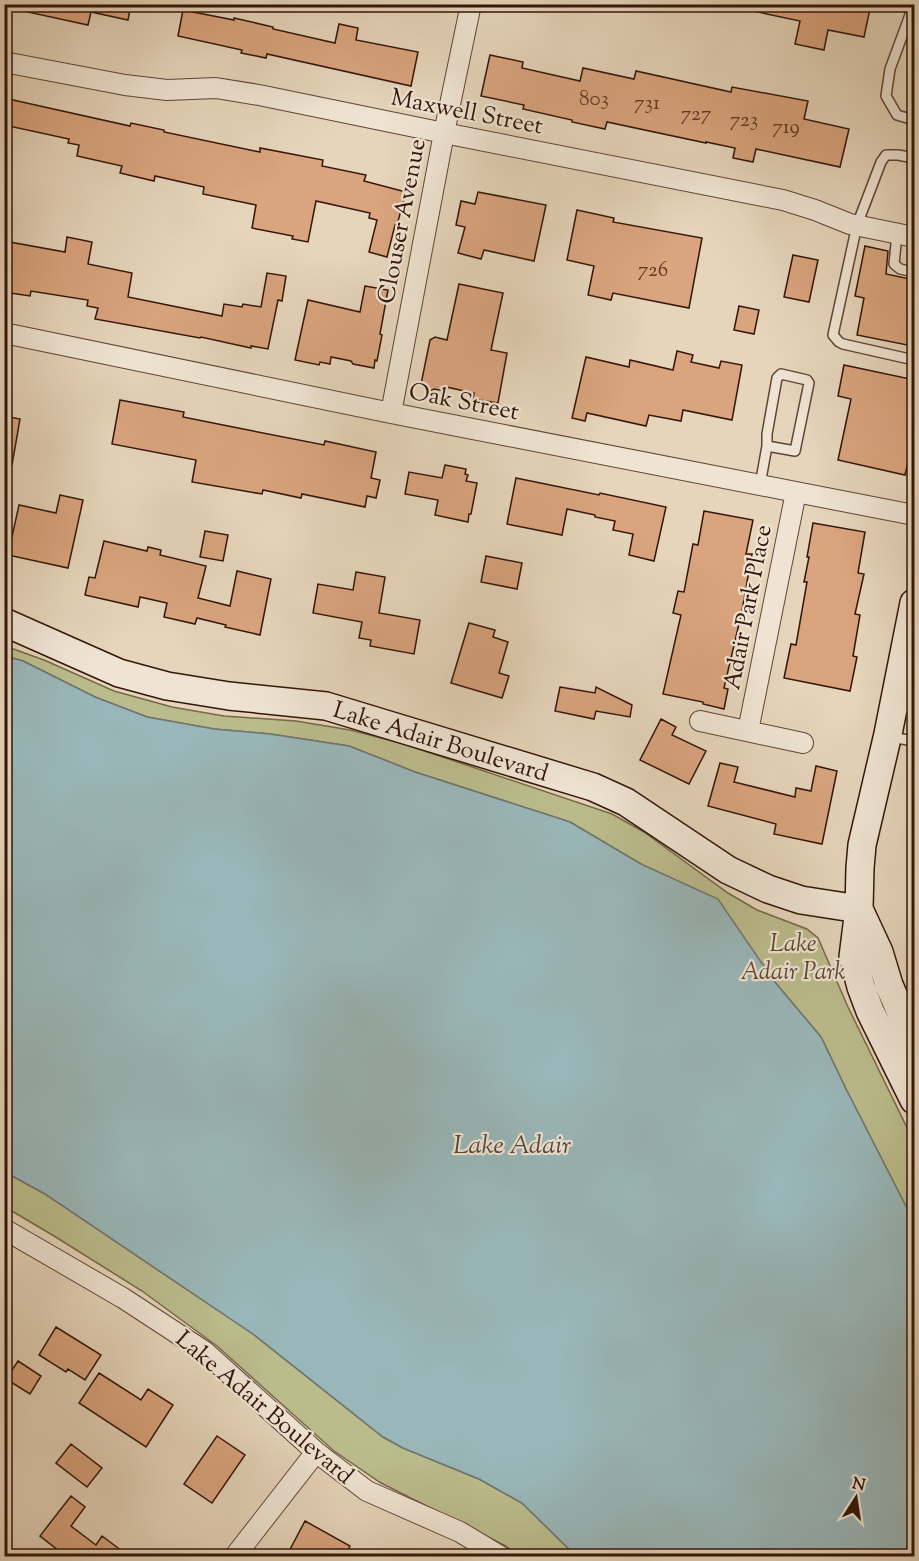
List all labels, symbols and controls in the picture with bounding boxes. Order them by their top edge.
street label: Maxwell Street [388,82,546,144]
house number: 803 [579,85,609,115]
house number: 731 [634,89,660,119]
house number: 727 [681,100,712,130]
house number: 723 [730,106,758,136]
house number: 719 [772,113,800,143]
street label: Clouser Avenue [370,136,436,307]
house number: 726 [638,256,668,286]
street label: Oak Street [406,376,522,430]
street label: Adair Park Place [716,522,782,693]
street label: Lake Adair Boulevard [329,694,553,792]
park label: Lake Adair Park [741,928,846,990]
water label: Lake Adair [453,1128,571,1165]
street label: Lake Adair Boulevard [167,1324,361,1494]
north arrow [826,1468,886,1528]
text: N [850,1473,867,1498]

